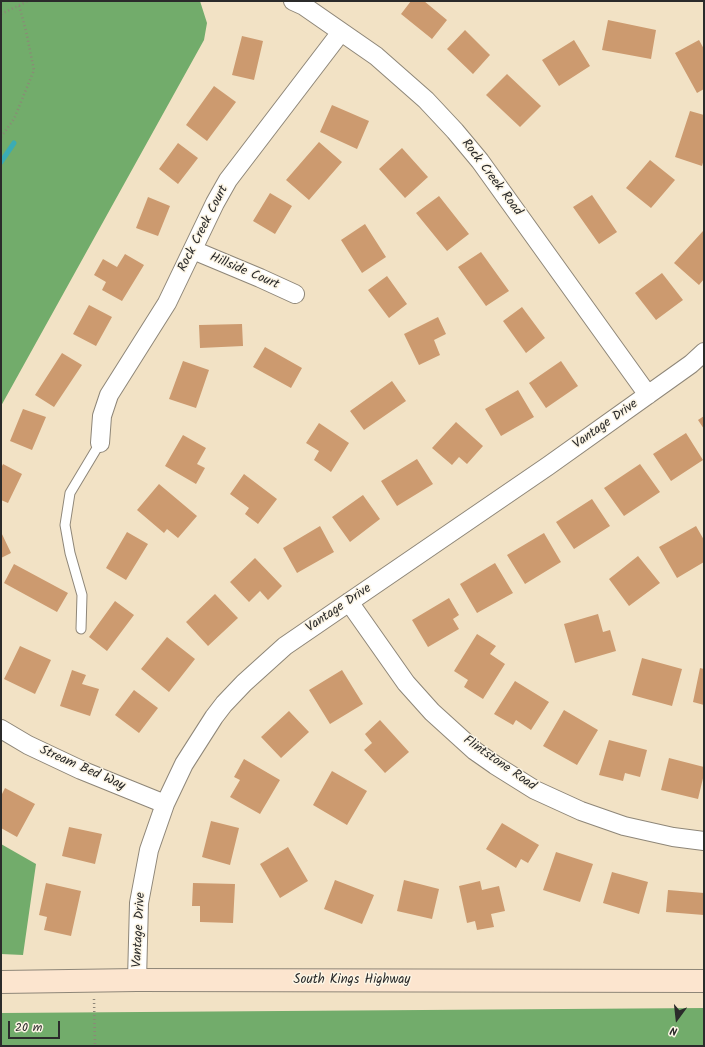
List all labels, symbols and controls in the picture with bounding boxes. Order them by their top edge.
street label: Rock Creek Road [457,137,525,219]
street label: Rock Creek Court [175,183,233,275]
street label: Hillside Court [207,250,281,294]
street label: Vantage Drive [571,397,641,453]
street label: Vantage Drive [303,581,375,637]
street label: Flintstone Road [459,733,539,795]
street label: Stream Bed Way [37,743,127,795]
street label: Vantage Drive [130,892,150,968]
street label: South Kings Highway [294,973,410,989]
north arrow [657,999,697,1039]
scale bar [10,1013,62,1039]
text: 20 m [15,1018,42,1037]
text: N [668,1021,680,1040]

